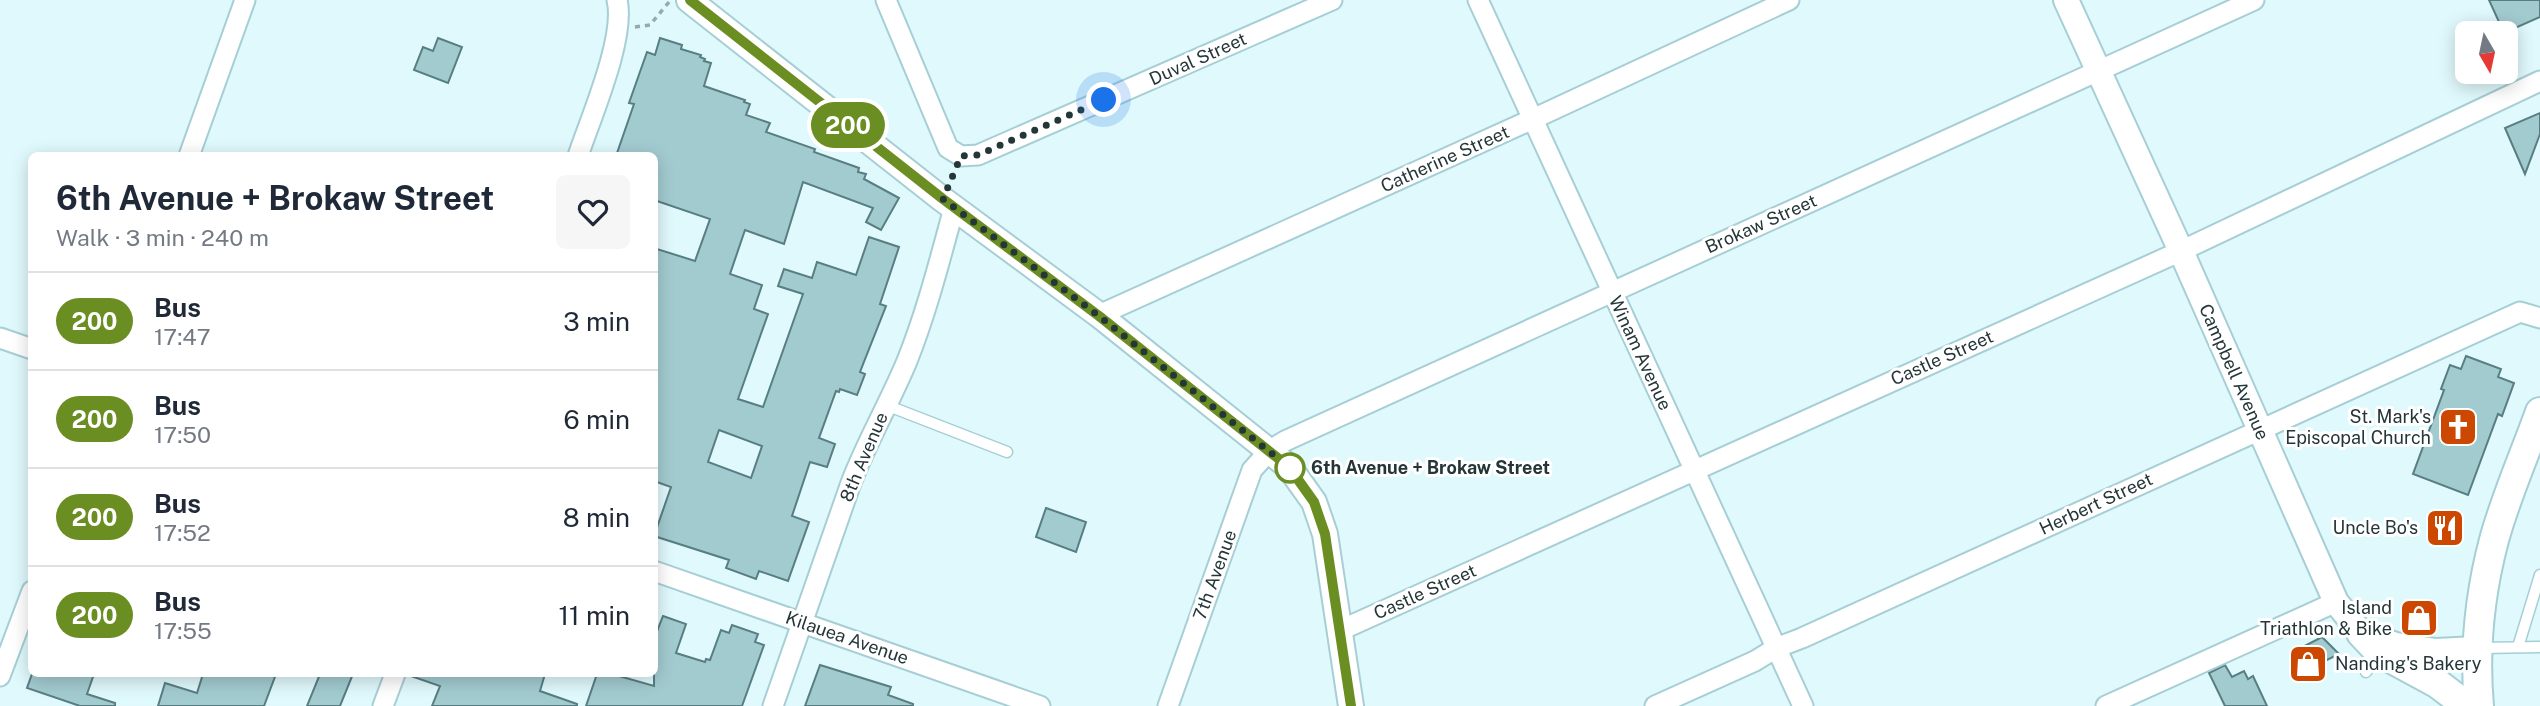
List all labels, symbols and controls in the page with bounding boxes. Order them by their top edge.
north arrow [2455,21,2518,84]
map controls [2455,21,2518,84]
street label: Duval Street [1146,28,1250,89]
your location [1086,82,1121,117]
line badge: 200 [808,102,888,148]
text: 200 [825,111,871,139]
street label: Catherine Street [1377,121,1512,196]
button: heart [556,175,630,249]
text: 6th Avenue + Brokaw Street [56,179,494,217]
street label: Brokaw Street [1702,190,1820,257]
text: Walk · 3 min · 240 m [56,224,269,251]
text: Bus [154,292,201,323]
street label: Winam Avenue [1605,292,1676,413]
street label: Campbell Avenue [2195,301,2274,443]
text: 3 min [563,306,630,337]
text: 200 [71,307,118,335]
text: 17:47 [154,323,210,350]
street label: Castle Street [1887,326,1996,390]
text: Bus [154,390,201,421]
text: 6 min [563,404,630,435]
text: 200 [71,405,118,433]
place label: St. Mark's Episcopal Church [2285,406,2431,448]
church icon: St. Mark's Episcopal Church [2437,406,2479,448]
street label: 8th Avenue [835,409,892,505]
text: 17:50 [154,421,211,448]
marker: 6th Avenue + Brokaw Street [1275,453,1305,483]
place label: 6th Avenue + Brokaw Street [1311,457,1550,478]
street label: Herbert Street [2036,468,2156,539]
text: Bus [154,488,201,519]
text: 8 min [563,502,630,533]
text: 200 [71,503,118,531]
restaurant icon: Uncle Bo's [2424,507,2466,549]
place label: Uncle Bo's [2333,517,2418,538]
text: 17:52 [154,519,211,546]
street label: 7th Avenue [1189,527,1241,623]
street label: Castle Street [1370,560,1479,624]
text: Bus [154,586,201,617]
place label: Island Triathlon & Bike [2260,597,2392,639]
shop icon: Island Triathlon & Bike [2398,597,2440,639]
text: 11 min [558,600,630,631]
text: 200 [71,601,118,629]
street label: Kilauea Avenue [783,607,912,668]
text: 17:55 [154,617,212,644]
shop icon: Nanding's Bakery [2287,643,2329,685]
place label: Nanding's Bakery [2335,653,2482,674]

